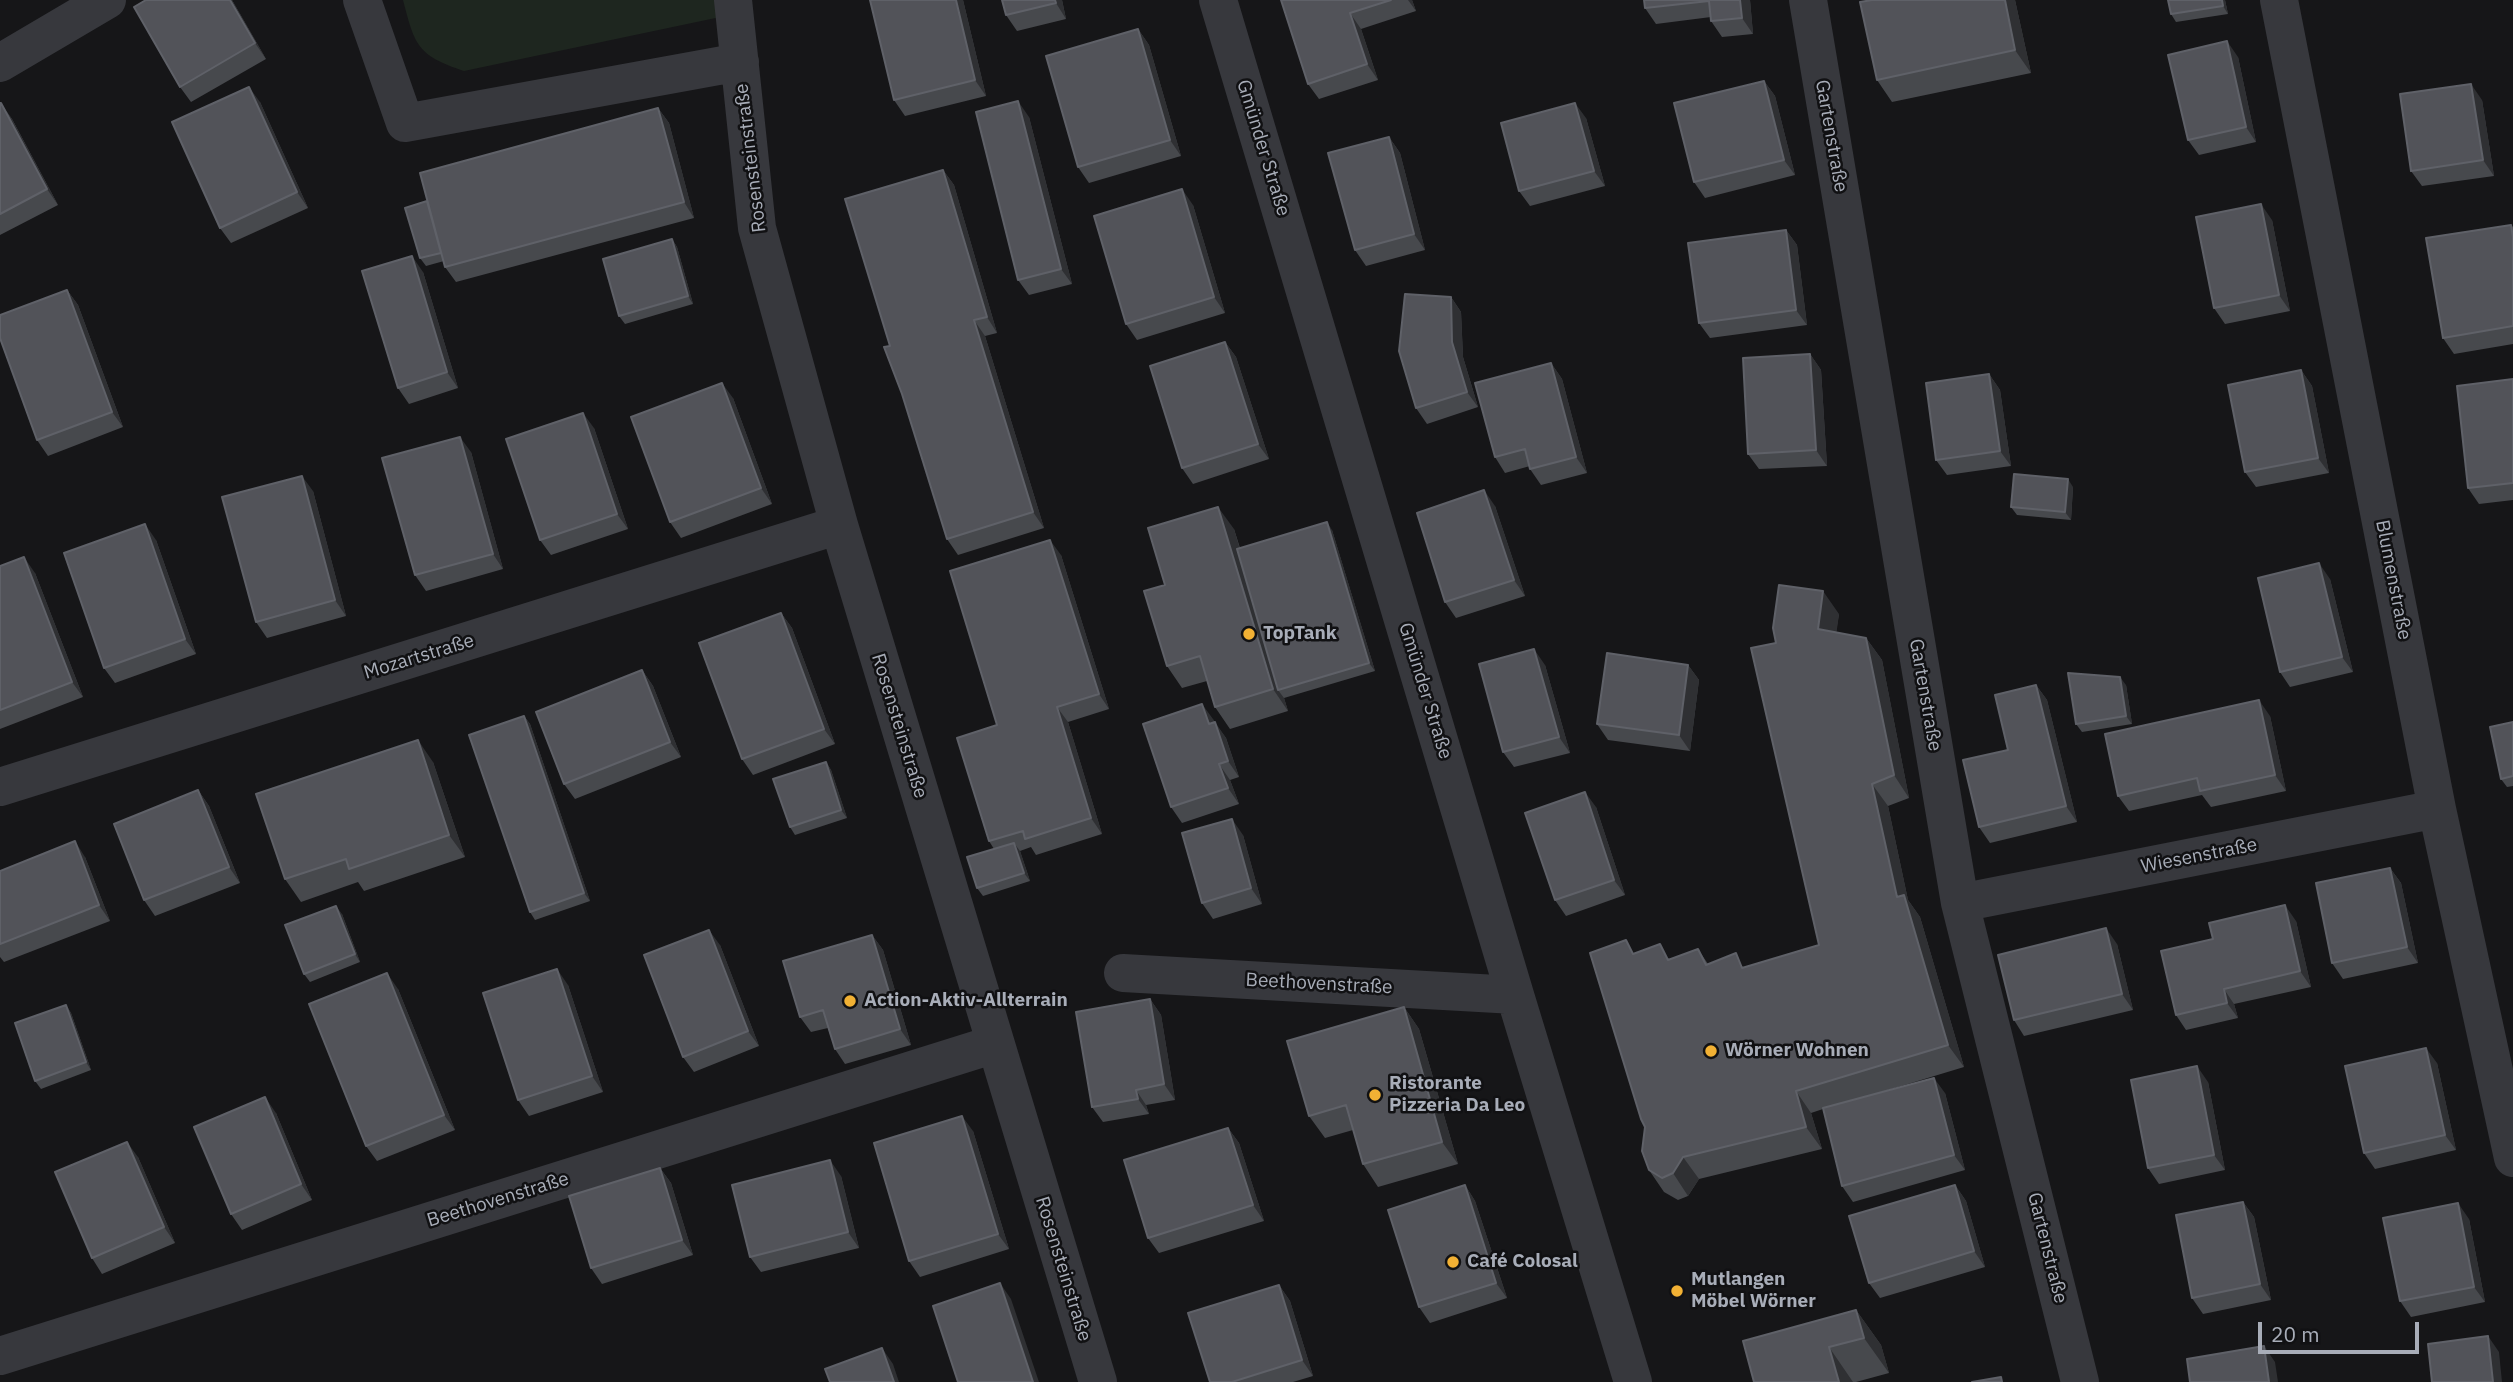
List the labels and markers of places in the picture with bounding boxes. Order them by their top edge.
place label: TopTank [1263,623,1337,645]
marker: TopTank [1241,626,1257,642]
place label: Action-Aktiv-Allterrain [864,990,1068,1012]
marker: Action-Aktiv-Allterrain [842,993,858,1009]
place label: Wörner Wohnen [1725,1040,1869,1062]
marker: Wörner Wohnen [1703,1043,1719,1059]
place label: Ristorante Pizzeria Da Leo [1389,1073,1525,1117]
marker: Ristorante Pizzeria Da Leo [1367,1087,1383,1103]
place label: Café Colosal [1467,1251,1578,1273]
marker: Café Colosal [1445,1254,1461,1270]
place label: Mutlangen Möbel Wörner [1691,1269,1816,1313]
marker: Mutlangen Möbel Wörner [1669,1283,1685,1299]

